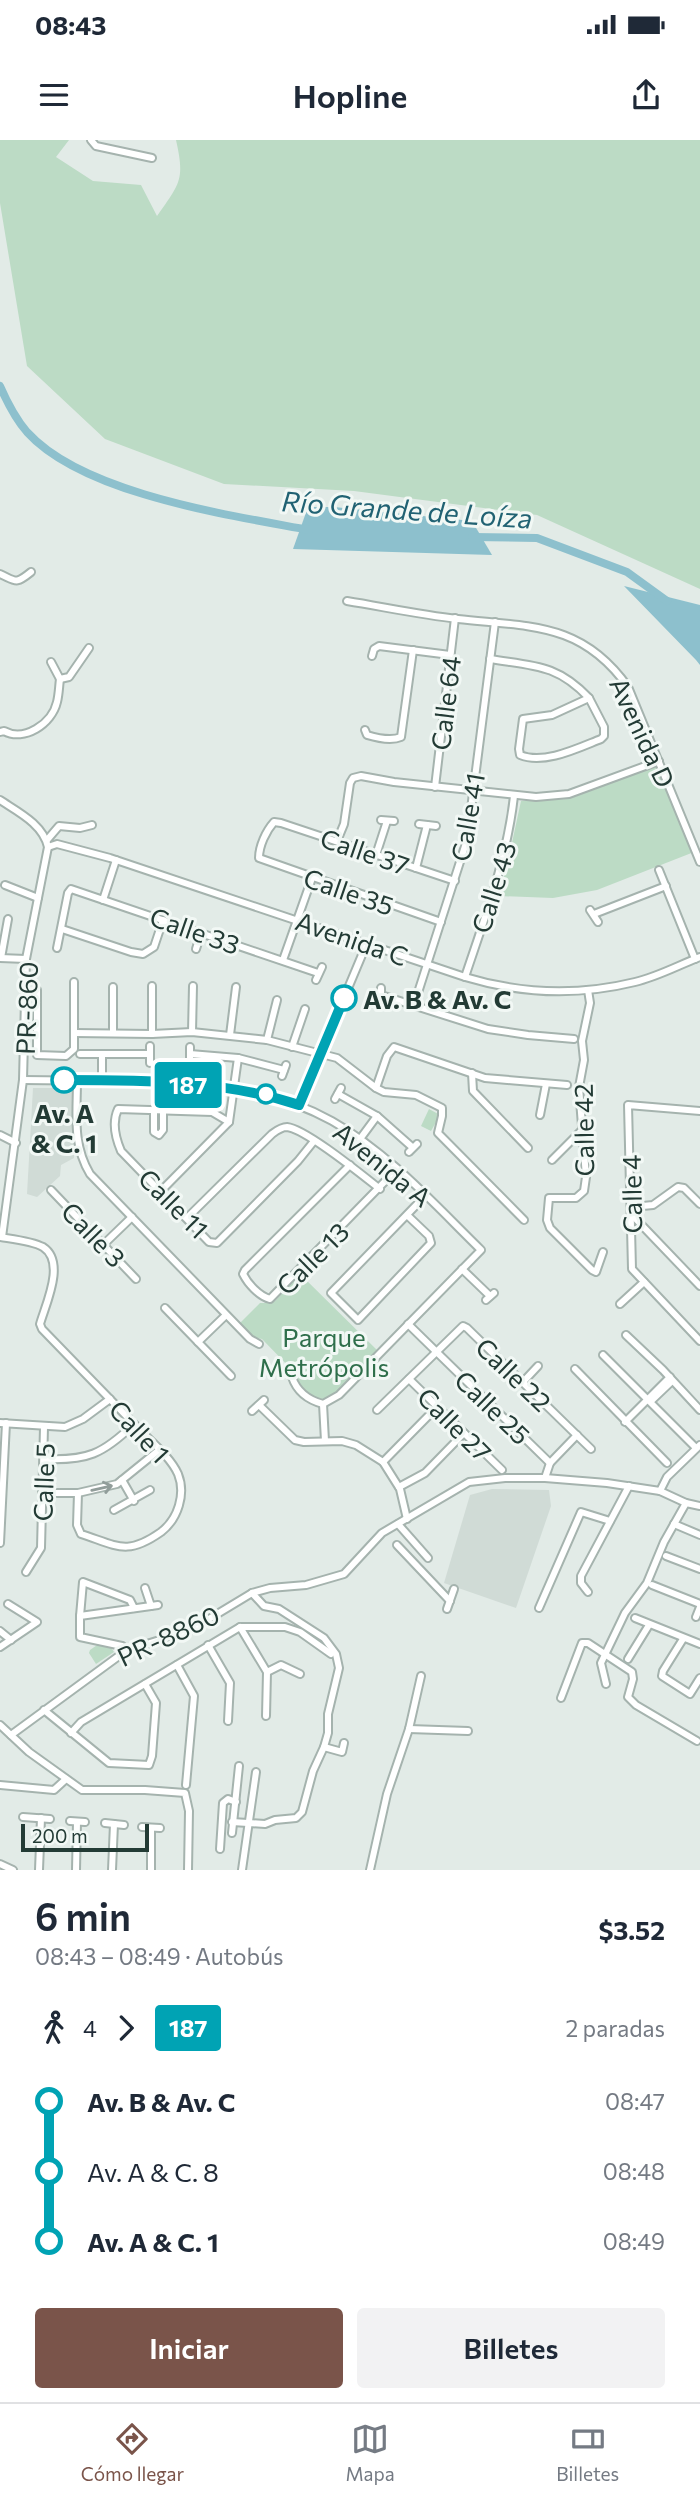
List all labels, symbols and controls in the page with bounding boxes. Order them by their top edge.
text: 08:43 [35,9,106,40]
text: Hopline [293,75,407,115]
icon: menu [35,76,73,114]
icon: share [627,76,665,114]
water label: Río Grande de Loíza [280,483,534,535]
street label: Calle 64 [424,654,466,752]
street label: Avenida D [604,672,682,792]
street label: Calle 41 [444,770,490,864]
street label: Calle 37 [317,821,413,881]
street label: Calle 43 [464,838,522,936]
street label: Calle 35 [300,861,398,921]
street label: Calle 33 [146,900,244,960]
street label: Avenida C [292,904,412,972]
street label: PR-860 [9,961,43,1055]
place label: Av. B & Av. C [363,983,512,1014]
marker: Av. B & Av. C [331,985,357,1011]
line badge: 187 [148,1062,228,1108]
marker: Av. A & C. 1 [51,1067,77,1093]
text: 187 [169,1070,207,1099]
street label: Calle 42 [567,1083,599,1177]
unlabelled marker [256,1084,276,1104]
place label: Av. A & C. 1 [31,1097,97,1158]
street label: Avenida A [328,1115,438,1213]
street label: Calle 4 [615,1154,647,1234]
street label: Calle 11 [133,1162,215,1244]
street label: Calle 3 [56,1195,132,1273]
street label: Calle 13 [269,1215,355,1301]
park label: Parque Metrópolis [259,1321,389,1382]
street label: Calle 22 [470,1331,558,1417]
street label: Calle 25 [449,1364,537,1450]
street label: Calle 27 [412,1381,498,1467]
street label: Calle 1 [103,1393,177,1469]
street label: Calle 5 [26,1442,60,1522]
one-way arrow [90,1481,113,1494]
street label: PR-8860 [112,1598,224,1672]
scale bar [21,1821,149,1853]
text: 200 m [32,1824,88,1847]
text: 6 min [35,1892,131,1939]
text: $3.52 [598,1914,665,1945]
text: 08:43 – 08:49 · Autobús [35,1942,283,1970]
icon: walk [35,2009,73,2047]
icon: forward [107,2009,145,2047]
text: 187 [169,2013,207,2042]
text: 4 [83,2014,97,2042]
text: 2 paradas [565,2014,665,2042]
text: Av. B & Av. C [87,2086,236,2117]
text: 08:47 [605,2087,665,2115]
text: Av. A & C. 8 [87,2156,219,2187]
text: 08:48 [603,2157,665,2185]
text: Av. A & C. 1 [87,2226,219,2257]
text: 08:49 [603,2227,665,2255]
button: Iniciar [35,2308,343,2388]
button: Billetes [357,2308,665,2388]
tab: Cómo llegar [81,2420,184,2485]
tab: Mapa [346,2420,395,2485]
tab: Billetes [556,2420,619,2485]

